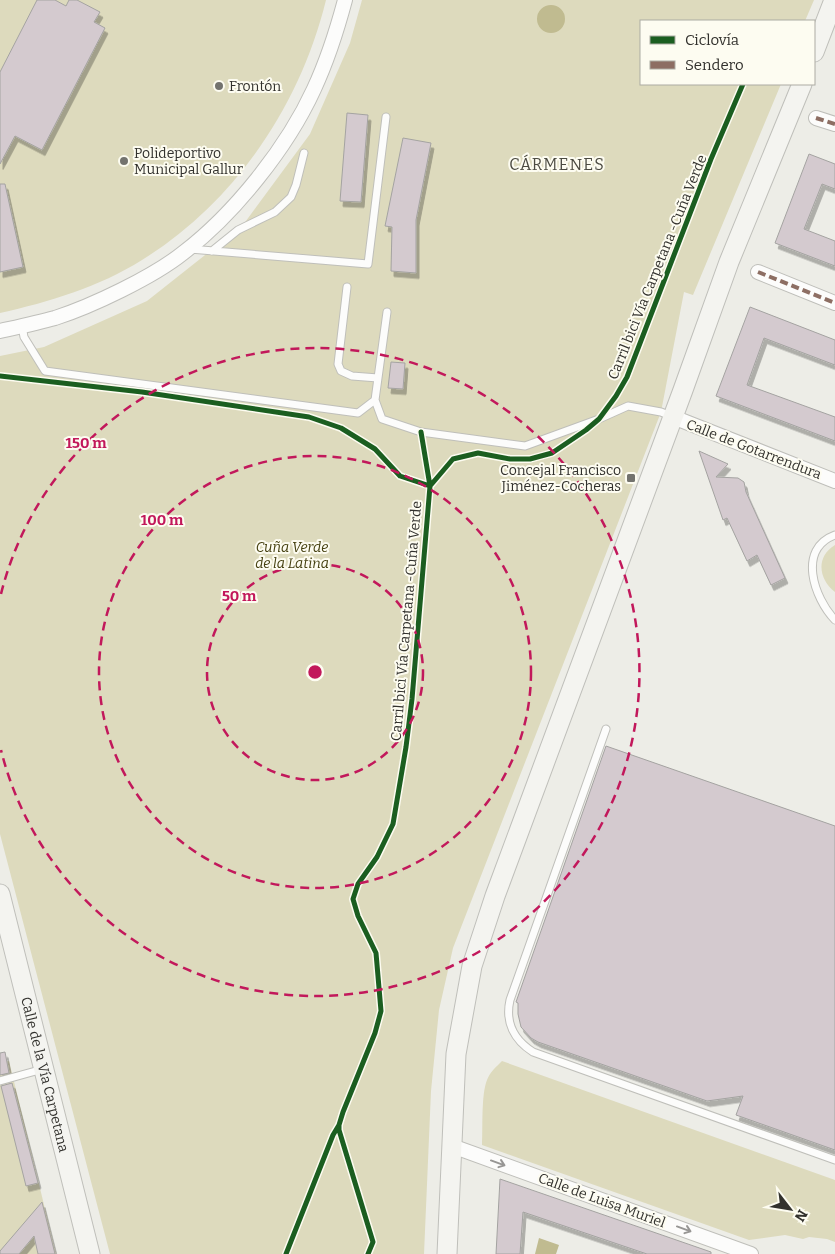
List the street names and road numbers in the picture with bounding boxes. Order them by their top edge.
street label: Carril bici Vía Carpetana -Cuña Verde [604,152,710,382]
street label: Calle de Gotarrendura [684,416,824,483]
street label: Carril bici Vía Carpetana -Cuña Verde [388,500,425,742]
street label: Calle de la Vía Carpetana [17,995,72,1154]
street label: Calle de Luisa Muriel [536,1170,668,1231]

